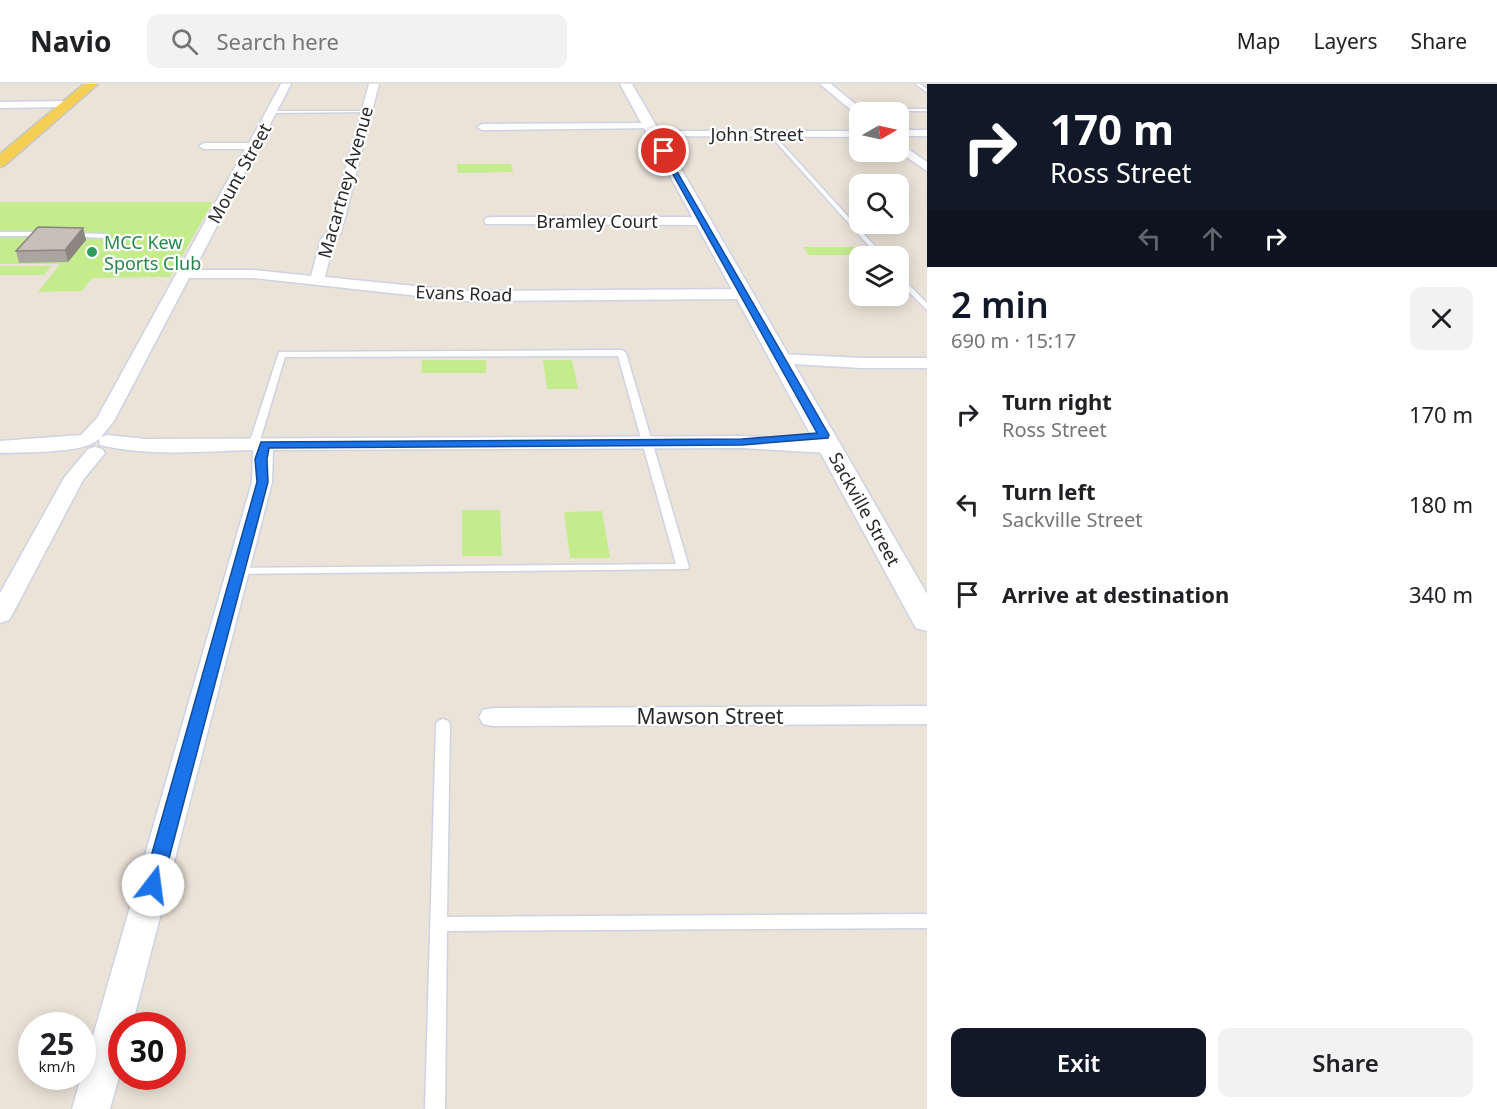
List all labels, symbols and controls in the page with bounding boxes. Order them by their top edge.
search box [147,14,567,68]
text: Navio [30,22,111,60]
icon: search [168,25,201,58]
text: Search here [216,26,339,56]
text: Map [1237,27,1281,55]
text: Layers [1314,27,1378,55]
text: Share [1411,27,1467,55]
text: 170 m [1050,100,1174,157]
north arrow [849,102,909,162]
map controls [849,102,909,306]
street label: Macartney Avenue [312,103,378,261]
icon: right [951,108,1029,186]
street label: Mount Street [202,118,277,227]
street label: John Street [709,122,804,146]
pin [638,125,689,176]
icon: arrive [647,134,680,167]
text: Ross Street [1050,154,1191,191]
button: search [849,174,909,234]
street label: Bramley Court [536,209,658,233]
icon: left [1133,222,1166,255]
icon: ahead [1196,222,1229,255]
icon: right [1259,222,1292,255]
place label: MCC Kew Sports Club [104,230,201,275]
marker: MCC Kew Sports Club [85,245,99,259]
button: layers [849,246,909,306]
street label: Evans Road [415,279,513,307]
text: 2 min [951,280,1049,329]
button: close [1410,287,1473,350]
text: 690 m · 15:17 [951,327,1076,354]
text: Turn right [1002,386,1112,416]
icon: right [951,398,984,431]
text: 170 m [1409,399,1473,429]
text: Ross Street [1002,416,1107,443]
street label: Sackville Street [824,448,906,571]
text: Turn left [1002,476,1096,506]
icon: left [951,488,984,521]
text: 180 m [1409,489,1473,519]
text: Sackville Street [1002,506,1142,533]
icon: arrive [951,578,984,611]
text: Arrive at destination [1002,579,1229,609]
text: 340 m [1409,579,1473,609]
street label: Mawson Street [636,702,784,730]
position arrow [121,853,185,917]
speed limit sign: 30 [108,1012,186,1090]
text: 25 [40,1023,74,1064]
button: Exit [951,1028,1206,1097]
button: Share [1218,1028,1473,1097]
text: km/h [39,1056,75,1076]

